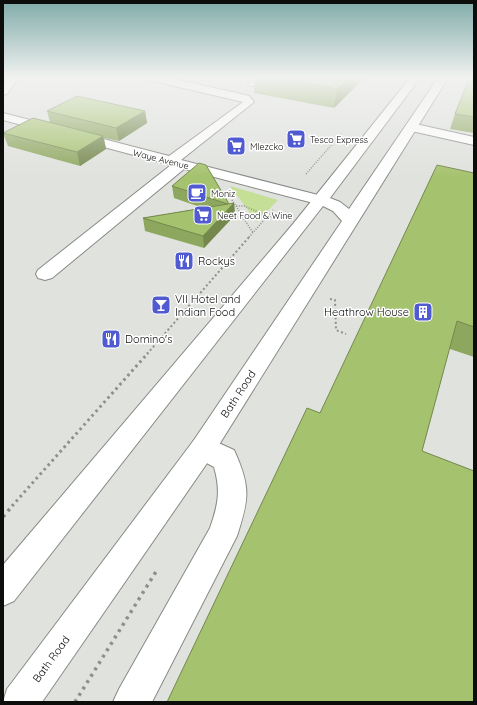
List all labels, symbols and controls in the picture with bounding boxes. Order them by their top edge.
supermarket icon: Tesco Express [285,128,307,150]
place label: Tesco Express [310,134,368,145]
supermarket icon: Mlezcko [225,135,247,157]
place label: Mlezcko [250,141,283,152]
street label: Waye Avenue [132,147,190,171]
cafe icon: Moniz [186,182,208,204]
place label: Moniz [211,188,235,199]
supermarket icon: Neet Food & Wine [192,204,214,226]
place label: Neet Food & Wine [217,210,292,221]
restaurant icon: Rockys [173,250,195,272]
place label: Rockys [198,254,235,268]
place label: VII Hotel and Indian Food [175,292,241,319]
bar icon: VII Hotel and Indian Food [150,294,172,316]
building icon: Heathrow House [412,301,434,323]
place label: Heathrow House [324,305,409,319]
restaurant icon: Domino's [100,328,122,350]
place label: Domino's [125,332,172,346]
street label: Bath Road [217,367,259,421]
street label: Bath Road [29,633,73,685]

